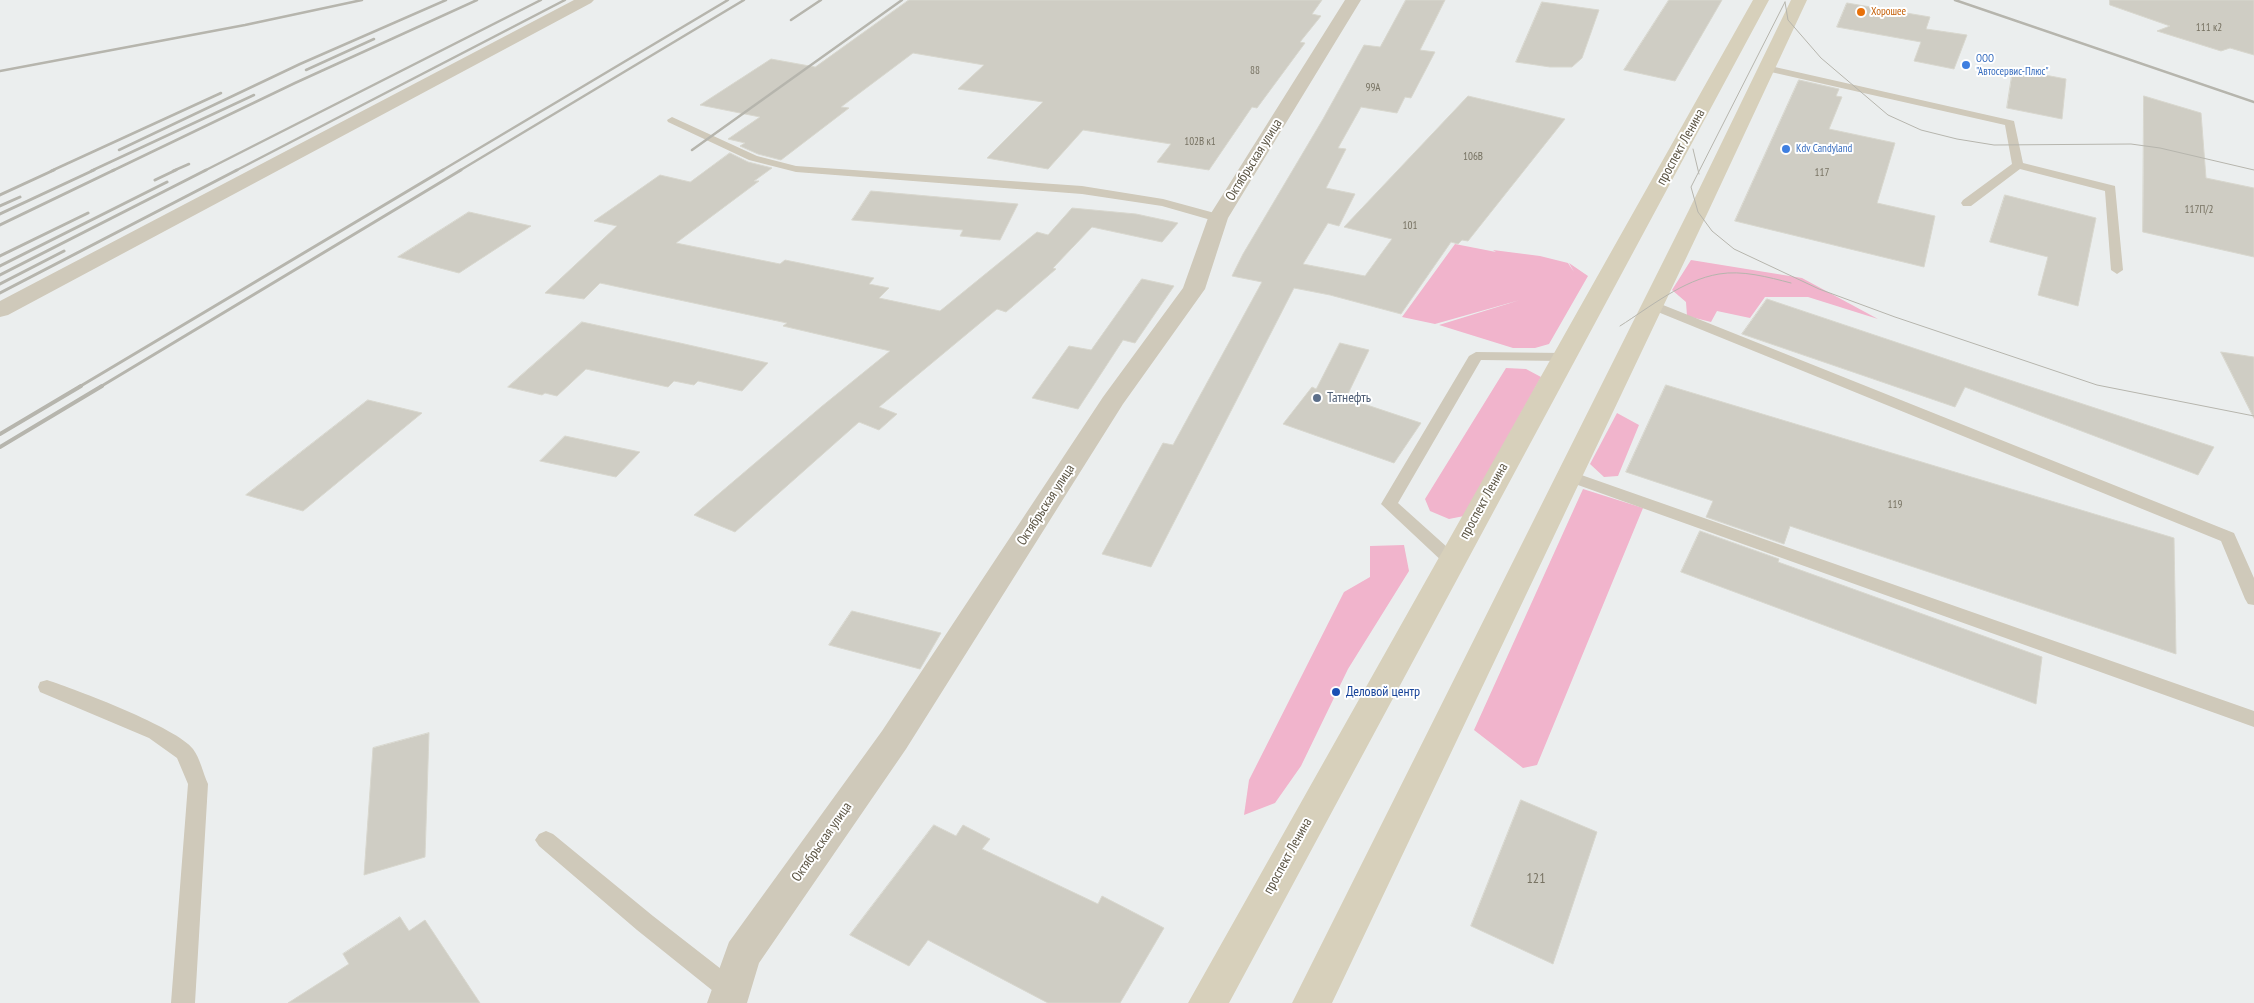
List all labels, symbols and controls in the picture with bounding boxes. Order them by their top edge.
place label: Хорошее [1871,5,1906,19]
marker: Хорошее [1855,6,1867,18]
house number: 111 к2 [2196,21,2222,35]
place label: ООО "Автосервис-Плюс" [1976,52,2049,78]
marker: ООО "Автосервис-Плюс" [1960,59,1972,71]
house number: 88 [1250,64,1260,78]
house number: 99А [1365,81,1381,95]
street label: проспект Ленина [1653,106,1709,188]
street label: Октябрьская улица [1222,116,1286,204]
house number: 102В к1 [1184,135,1216,149]
place label: Kdv Candyland [1796,142,1852,156]
marker: Kdv Candyland [1780,143,1792,155]
house number: 106В [1463,150,1483,164]
house number: 117 [1815,166,1829,180]
house number: 117П/2 [2185,203,2213,217]
house number: 101 [1403,219,1417,233]
place label: Татнефть [1327,390,1371,406]
marker: Татнефть [1311,392,1323,404]
street label: проспект Ленина [1456,460,1512,542]
street label: Октябрьская улица [1014,461,1078,549]
house number: 119 [1888,498,1902,512]
place label: Деловой центр [1346,684,1420,700]
marker: Деловой центр [1330,686,1342,698]
street label: Октябрьская улица [788,799,856,885]
street label: проспект Ленина [1260,815,1316,897]
house number: 121 [1527,871,1545,887]

